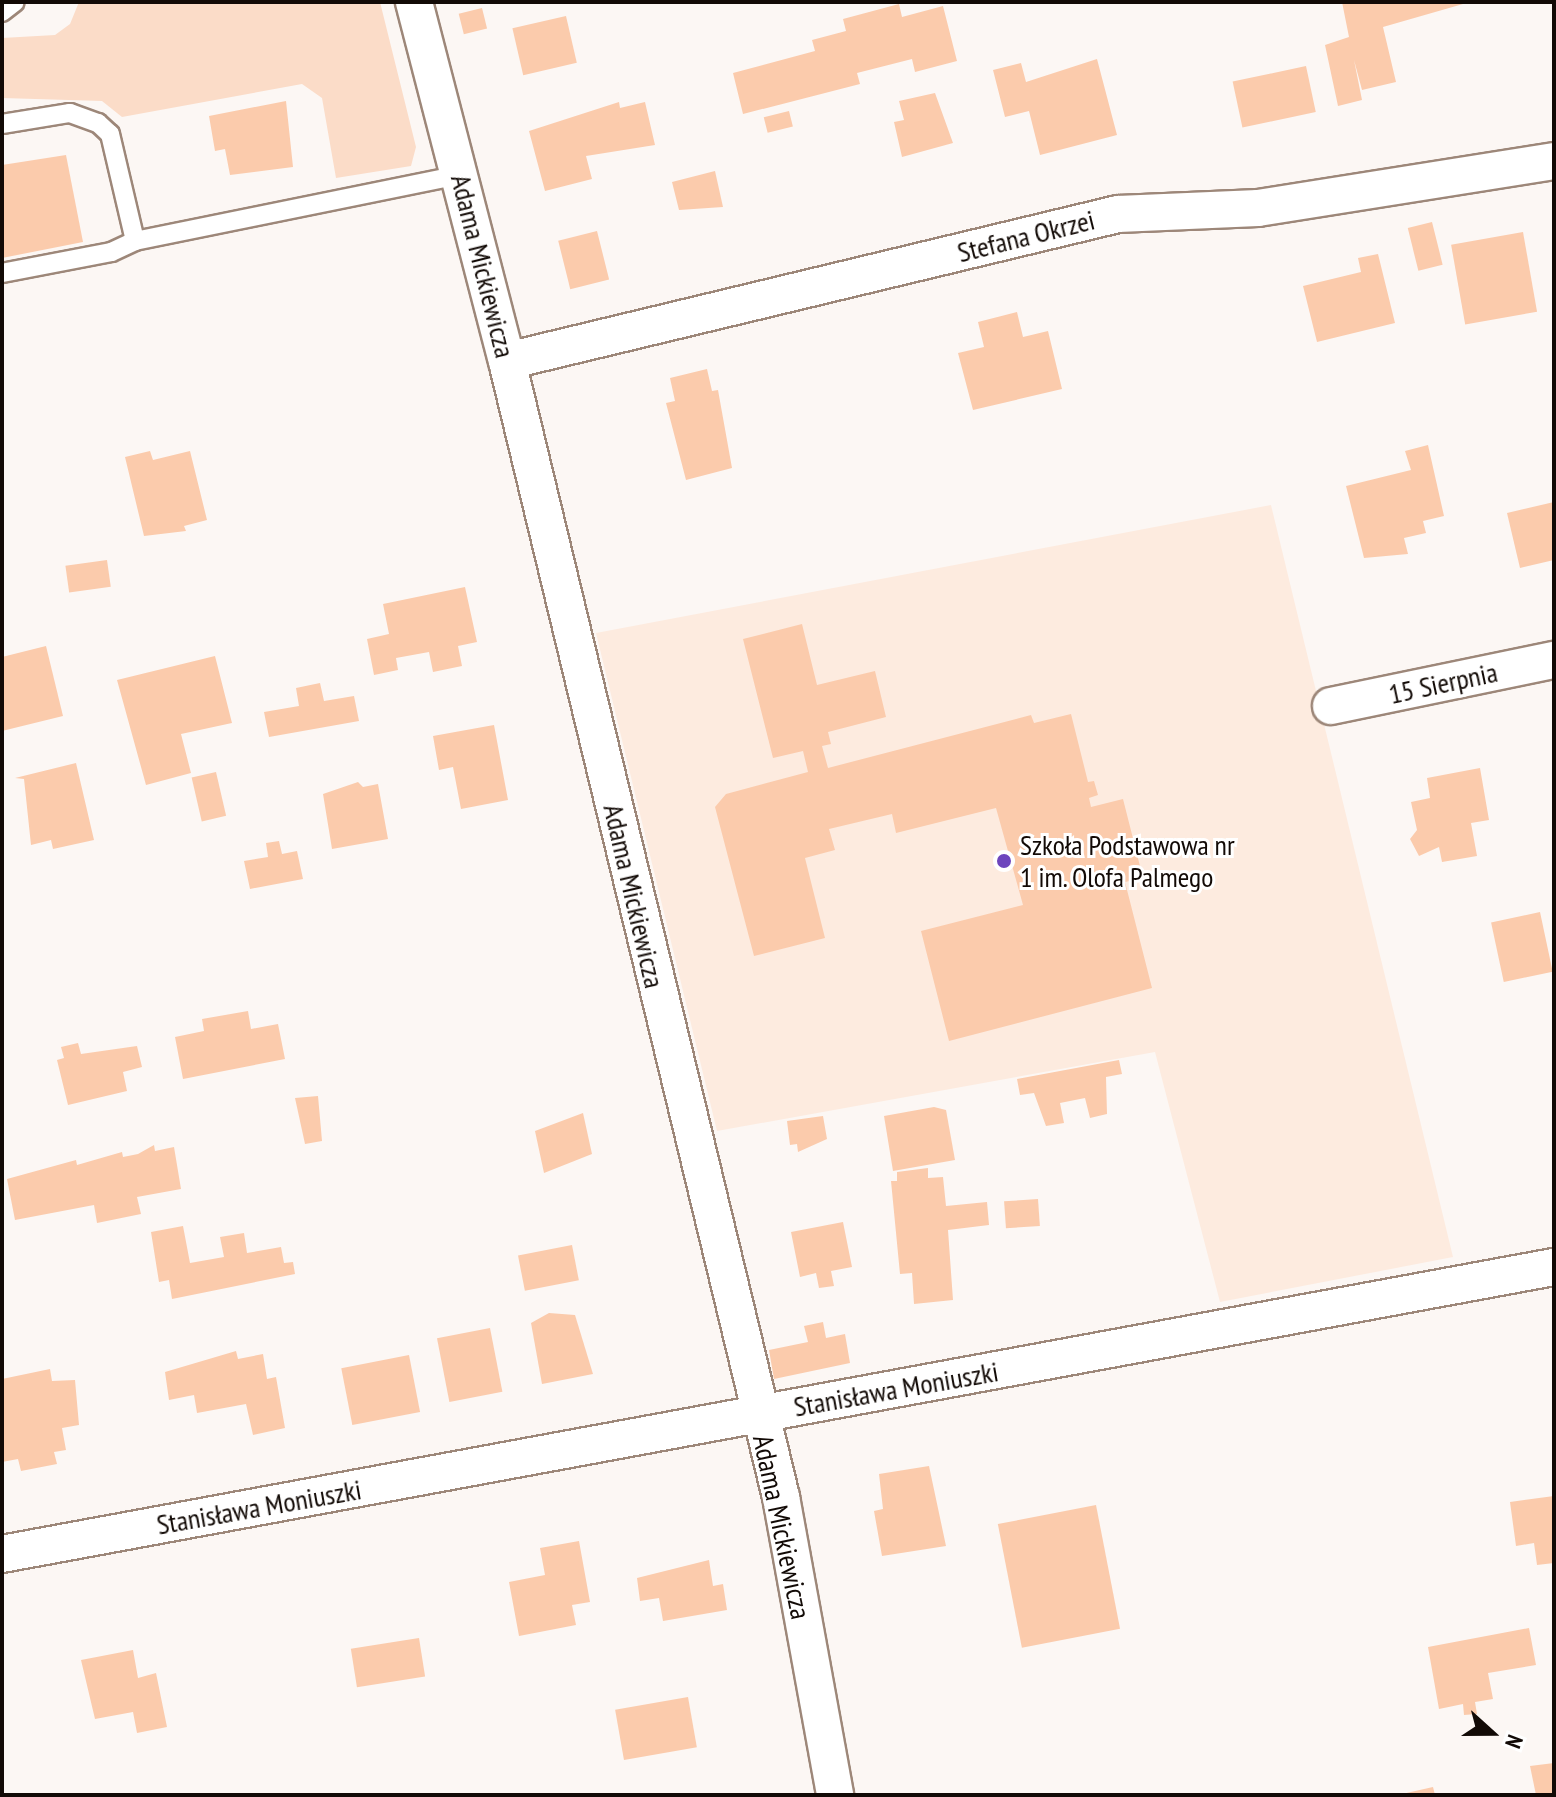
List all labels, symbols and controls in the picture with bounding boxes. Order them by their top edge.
street label: Adama Mickiewicza [444,171,522,361]
street label: Stefana Okrzei [954,203,1098,269]
street label: 15 Sierpnia [1386,655,1500,711]
street label: Adama Mickiewicza [597,801,671,991]
place label: Szkoła Podstawowa nr 1 im. Olofa Palmego [1020,828,1235,894]
marker: Szkoła Podstawowa nr 1 im. Olofa Palmego [995,852,1013,870]
street label: Stanisława Moniuszki [791,1354,1001,1424]
street label: Adama Mickiewicza [746,1432,818,1622]
street label: Stanisława Moniuszki [154,1472,364,1542]
north arrow [1452,1693,1532,1773]
text: N [1499,1731,1530,1752]

